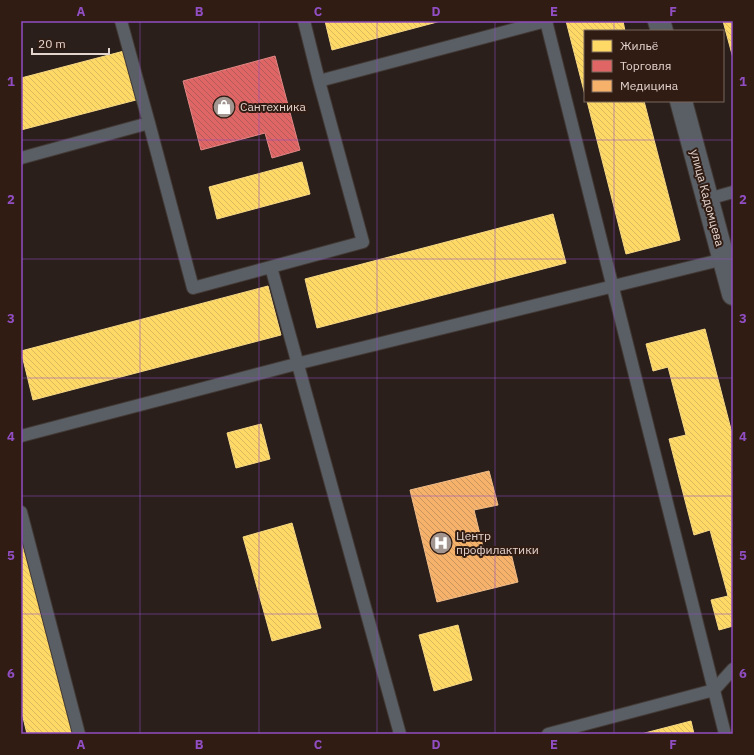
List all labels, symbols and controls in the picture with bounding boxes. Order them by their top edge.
text: A [77,3,86,20]
text: B [195,3,204,20]
text: C [314,3,323,20]
text: D [431,3,441,20]
text: E [550,3,558,20]
text: F [669,3,677,20]
scale bar [32,30,109,56]
legend [584,30,724,102]
text: 20 m [38,36,66,51]
text: Жильё [620,38,659,53]
text: Торговля [620,58,671,73]
text: 1 [7,73,15,90]
text: 1 [739,73,747,90]
text: Медицина [620,78,679,93]
shop icon: Сантехника [211,94,237,120]
place label: Сантехника [240,99,307,114]
street label: улица Кадомцева [687,148,728,249]
text: 2 [7,191,15,208]
text: 2 [739,191,747,208]
text: 3 [7,310,15,327]
text: 3 [739,310,747,327]
text: 4 [7,428,15,445]
text: 4 [739,428,747,445]
place label: Центр профилактики [456,528,539,557]
hospital icon: Центр профилактики [428,530,454,556]
text: 5 [7,547,15,564]
text: 5 [739,547,747,564]
text: 6 [7,665,15,682]
text: 6 [739,665,747,682]
text: A [77,736,86,753]
text: B [195,736,204,753]
text: C [314,736,323,753]
text: D [431,736,441,753]
text: E [550,736,558,753]
text: F [669,736,677,753]

